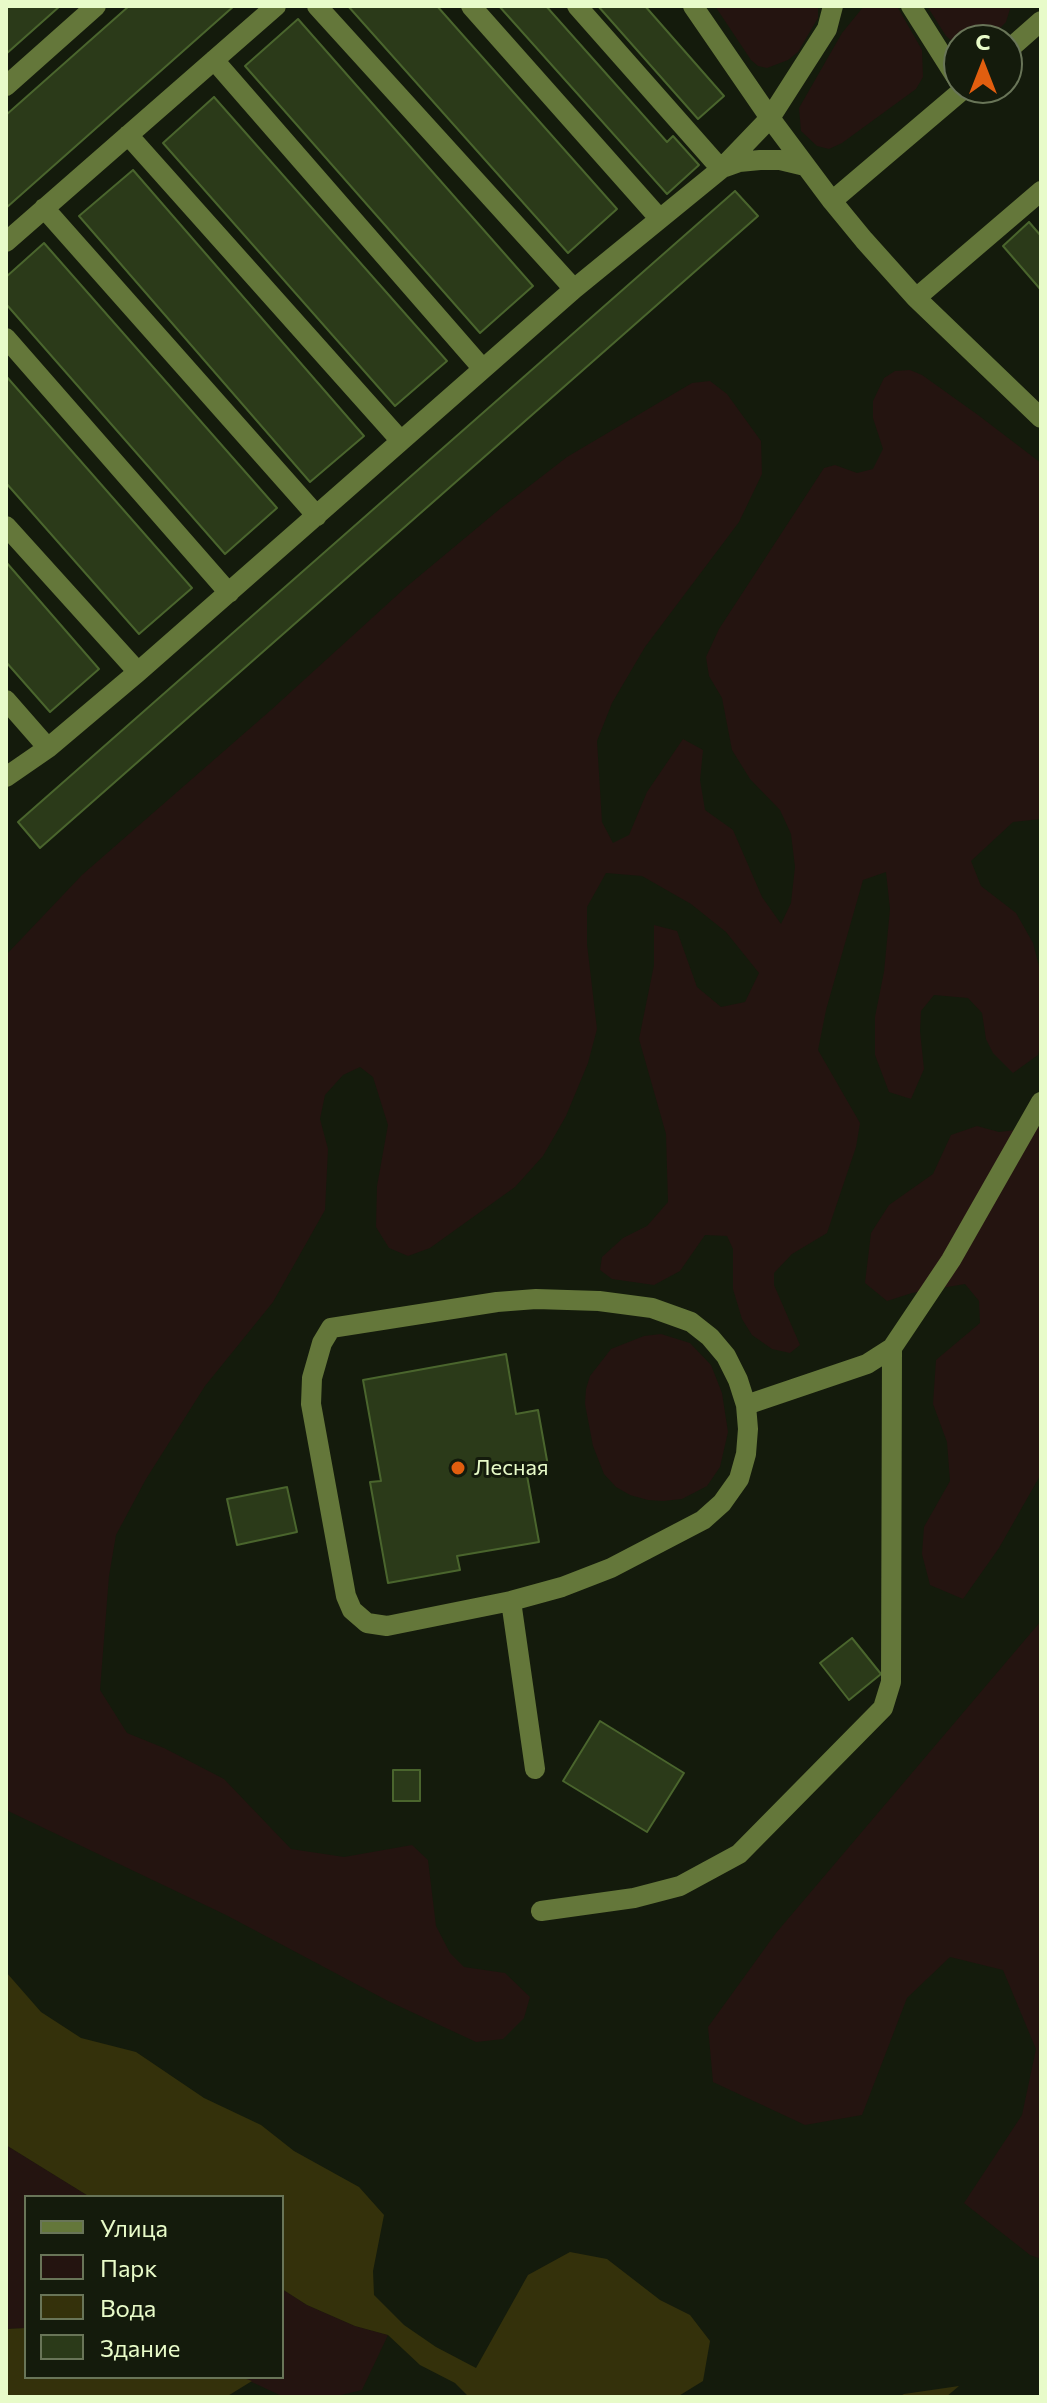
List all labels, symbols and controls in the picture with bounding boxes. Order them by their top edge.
north arrow [943,24,1023,104]
text: С [975,28,991,55]
place label: Лесная [474,1455,549,1481]
marker: Лесная [449,1459,467,1477]
legend [24,2195,284,2379]
text: Улица [100,2213,168,2242]
text: Парк [100,2253,157,2282]
text: Вода [100,2293,156,2322]
text: Здание [100,2333,180,2362]

